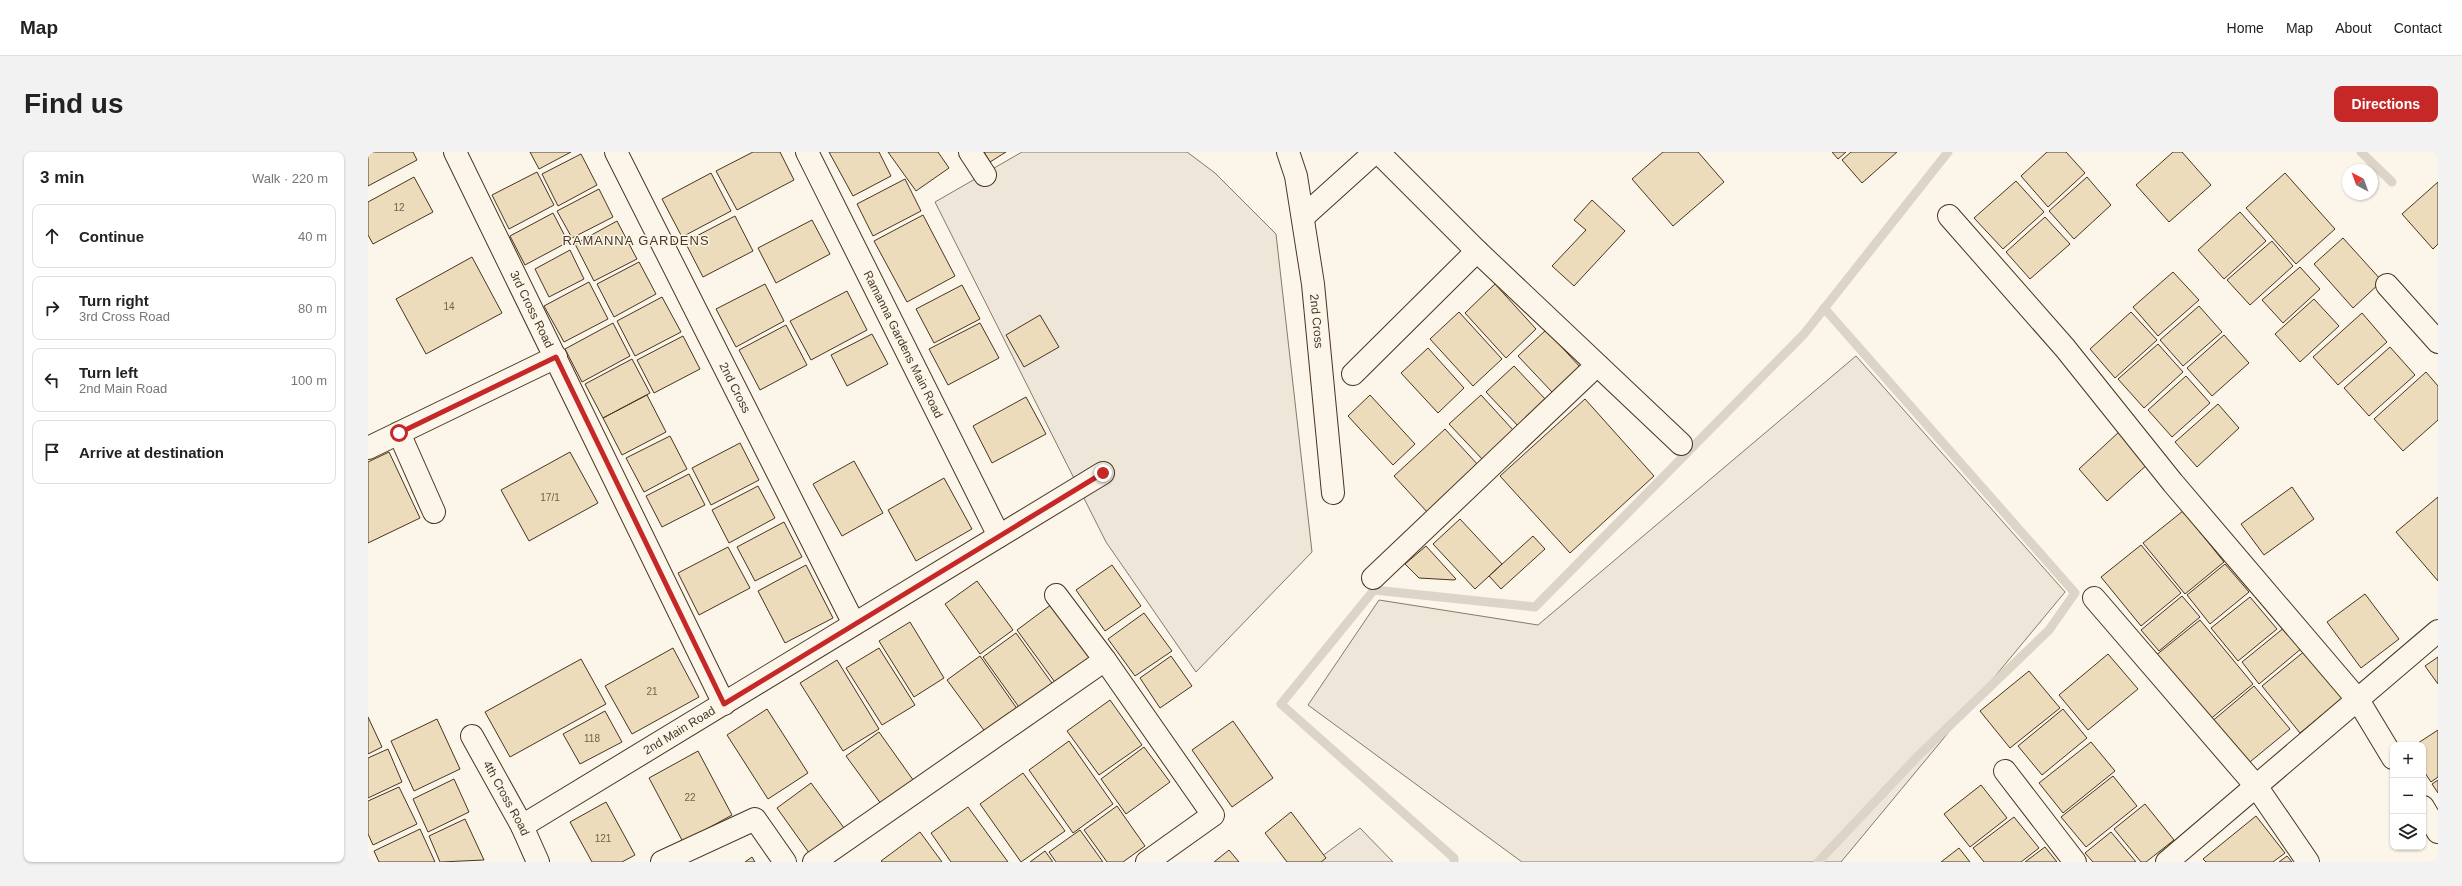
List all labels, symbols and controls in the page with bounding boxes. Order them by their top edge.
text: Map [20,17,58,38]
text: Home [2227,20,2264,36]
text: Map [2286,20,2313,36]
text: About [2335,20,2372,36]
text: Contact [2394,20,2442,36]
button: Directions [2334,86,2438,122]
text: Find us [24,88,124,119]
north arrow [2342,164,2378,200]
text: 3 min [40,168,84,187]
text: Walk · 220 m [252,171,328,186]
house number: 12 [393,202,405,213]
icon: ahead [41,225,63,247]
text: Continue [79,228,144,245]
text: 40 m [298,229,327,244]
district label: RAMANNA GARDENS [562,233,710,248]
street label: 3rd Cross Road [507,268,556,350]
street label: Ramanna Gardens Main Road [860,268,946,420]
text: Turn right [79,292,149,309]
street label: 2nd Cross [1307,293,1326,349]
icon: right [41,297,63,319]
text: 80 m [298,301,327,316]
house number: 14 [443,301,455,312]
text: 3rd Cross Road [79,309,170,324]
street label: 2nd Cross [716,360,753,415]
text: Turn left [79,364,138,381]
icon: left [41,369,63,391]
text: 100 m [291,373,327,388]
text: 2nd Main Road [79,381,167,396]
route start [390,424,408,442]
icon: arrive [41,441,63,463]
text: Arrive at destination [79,444,224,461]
route end [1094,464,1112,482]
house number: 17/1 [540,492,560,503]
house number: 21 [646,686,658,697]
street label: 2nd Main Road [641,703,718,758]
house number: 118 [584,733,600,744]
map controls [2390,742,2426,850]
button: + [2390,742,2426,778]
street label: 4th Cross Road [480,758,532,838]
button: − [2390,778,2426,814]
house number: 22 [684,792,696,803]
button: layers [2390,814,2426,850]
house number: 121 [595,833,612,844]

